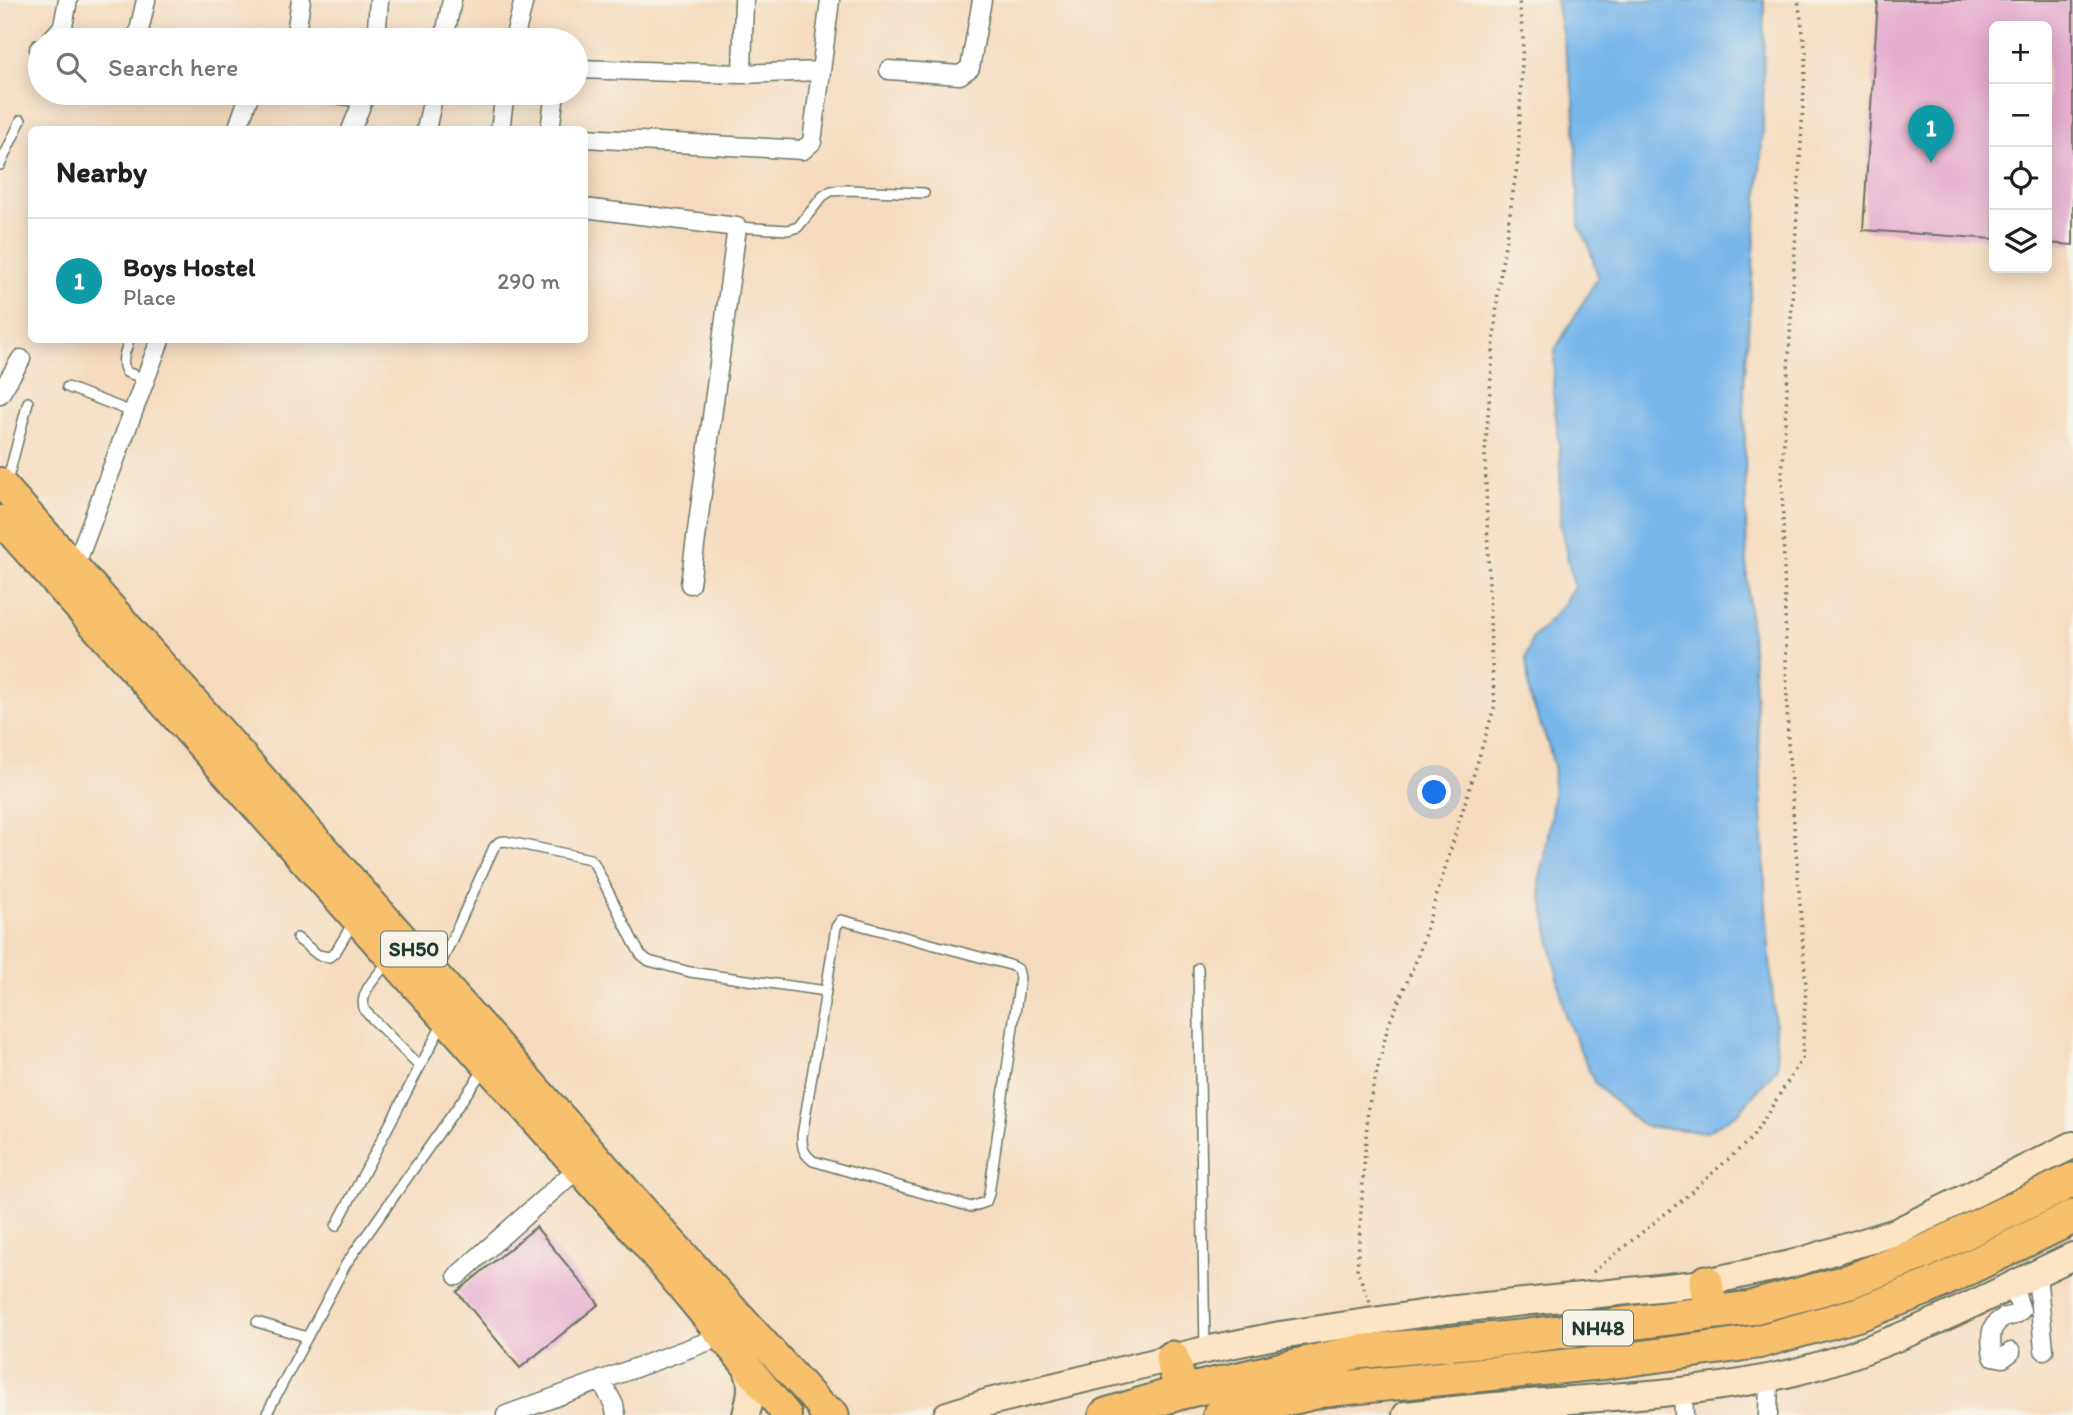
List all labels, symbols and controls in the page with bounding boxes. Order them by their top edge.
map controls [1989,21,2052,273]
button: + [1989,21,2052,84]
search box [28,28,588,105]
icon: search [52,48,90,86]
text: Search here [108,51,238,83]
button: − [1989,84,2052,147]
pin: 1 [1908,105,1954,163]
button: locate [1989,147,2052,210]
text: Nearby [56,153,147,190]
button: layers [1989,210,2052,273]
text: Boys Hostel [123,251,255,283]
text: 1 [74,267,84,295]
text: 290 m [497,267,560,295]
text: Place [123,283,176,311]
your location [1417,775,1451,809]
road number: SH50 [381,932,447,967]
road number: NH48 [1563,1310,1633,1346]

